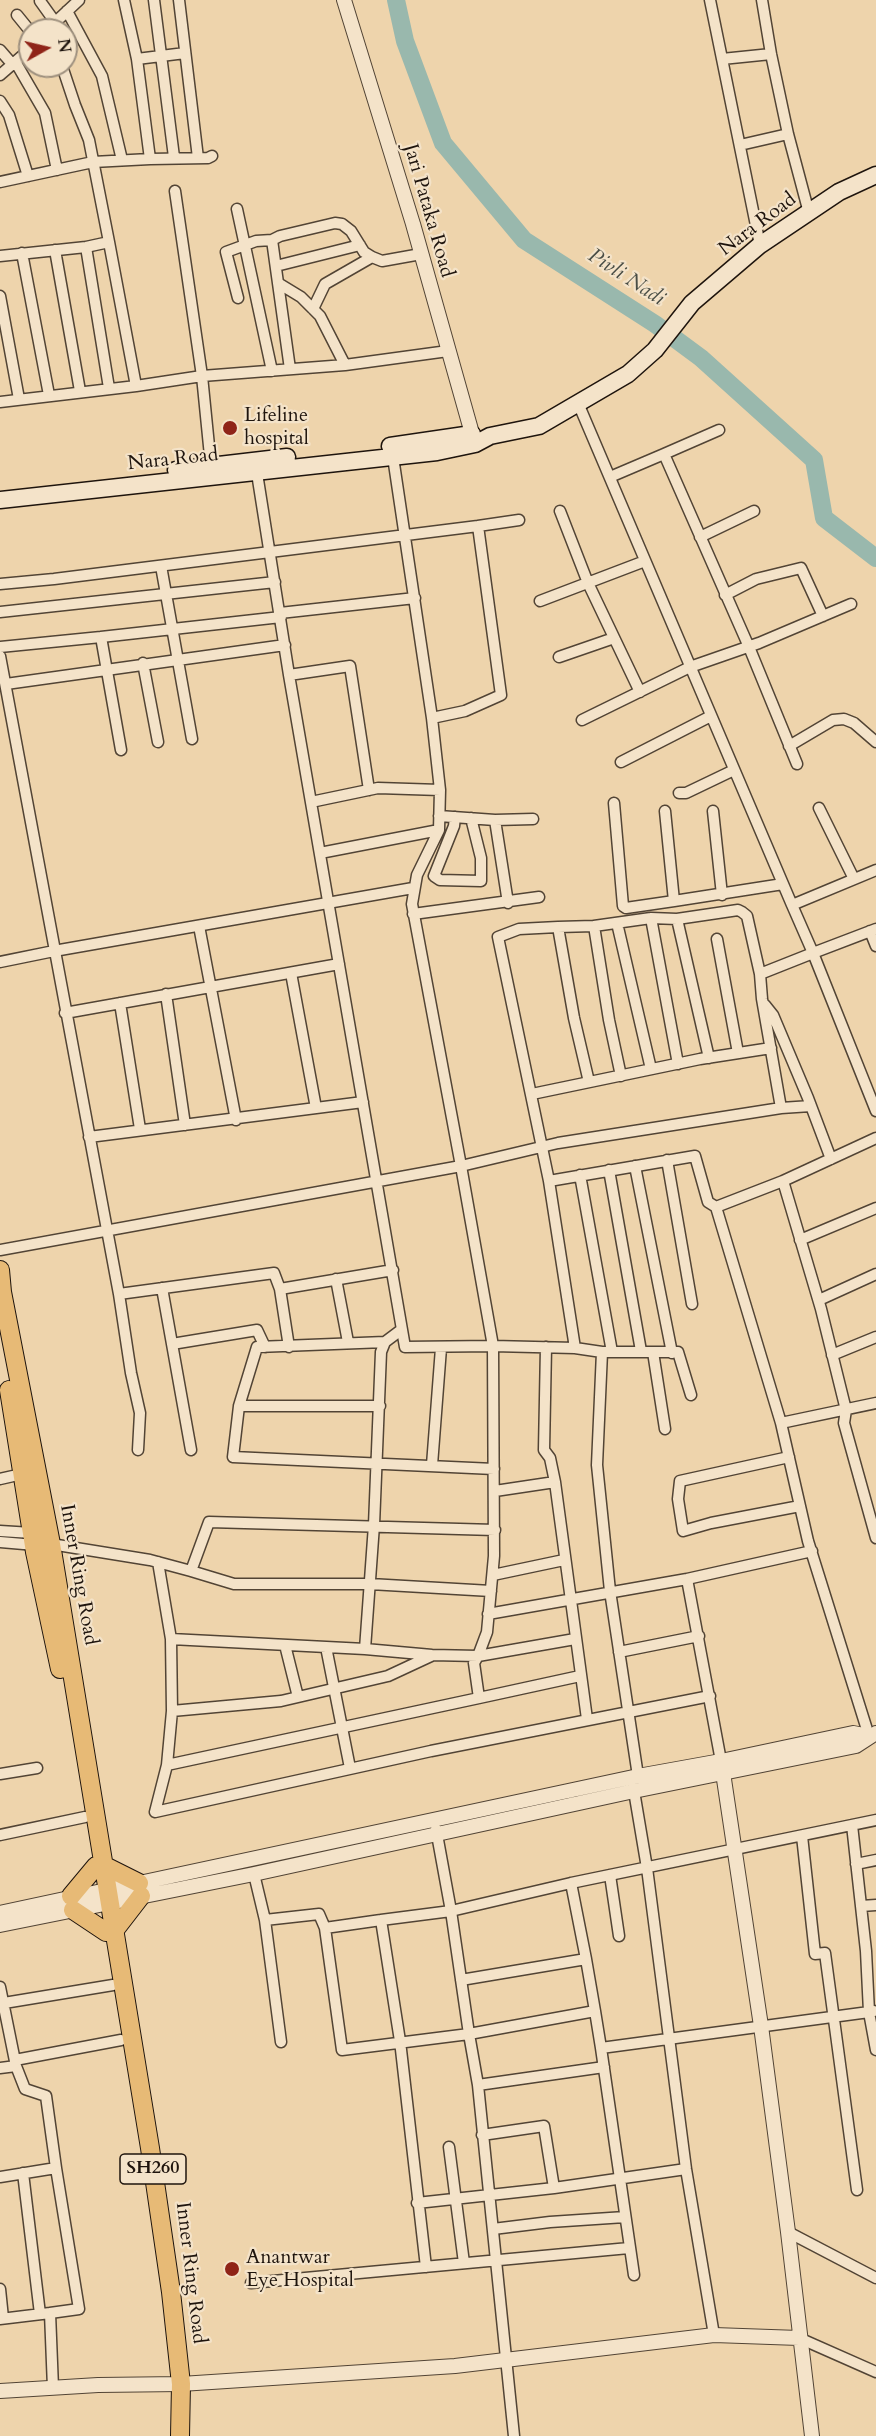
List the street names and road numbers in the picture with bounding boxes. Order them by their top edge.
street label: Jari Pataka Road [397,141,459,281]
street label: Nara Road [714,188,802,262]
street label: Nara Road [127,443,219,477]
street label: Inner Ring Road [54,1503,102,1647]
road number: SH260 [120,2154,186,2184]
street label: Inner Ring Road [169,2201,211,2345]

